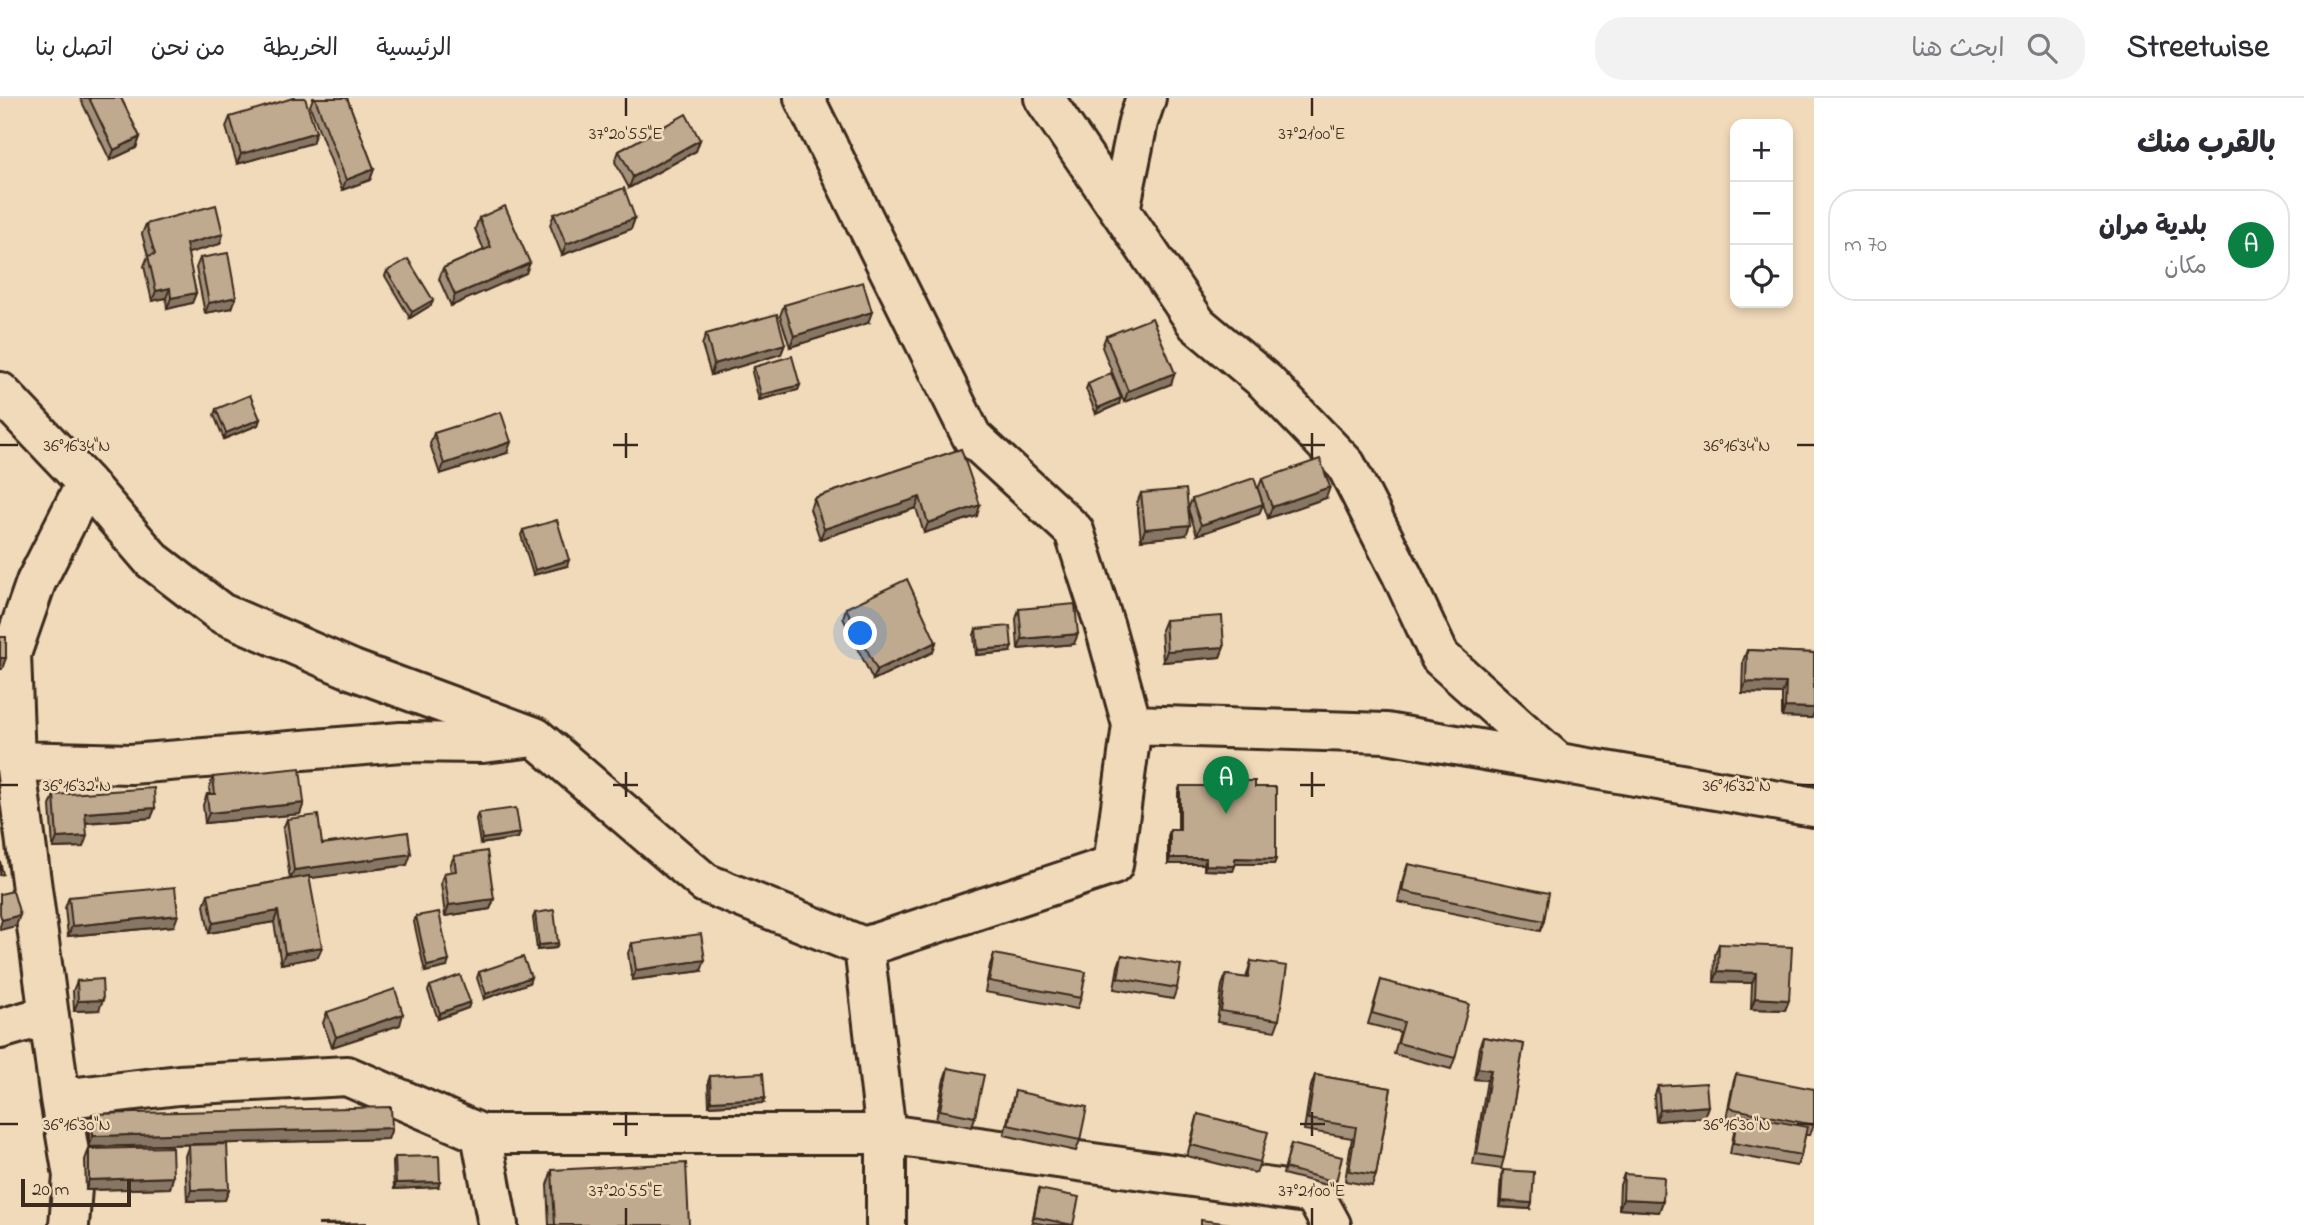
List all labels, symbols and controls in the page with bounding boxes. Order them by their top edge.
search box [1595,17,2085,80]
text: Streetwise [2127,24,2269,72]
icon: search [2023,29,2061,67]
text: ابحث هنا [1911,31,2005,69]
text: اتصل بنا [35,32,113,67]
text: من نحن [151,32,225,67]
text: الخريطة [263,32,338,67]
text: الرئيسية [376,32,452,67]
map controls [1730,119,1793,308]
button: + [1730,119,1793,182]
text: 37°20'55"E [589,122,663,148]
text: 37°21'00"E [1279,122,1346,148]
text: بالقرب منك [2137,123,2276,167]
button: − [1730,182,1793,245]
text: بلدية مران [2099,209,2207,247]
text: 70 m [1844,229,1887,262]
text: A [2244,229,2258,262]
button: locate [1730,245,1793,308]
text: مكان [2164,251,2207,284]
text: 36°16'34"N [44,434,110,460]
text: 36°16'34"N [1704,434,1770,460]
your location [843,616,877,650]
pin: A [1203,756,1249,814]
text: 36°16'32"N [43,774,111,800]
text: 36°16'32"N [1703,774,1771,800]
text: 36°16'30"N [43,1113,111,1139]
text: 36°16'30"N [1703,1113,1771,1139]
scale bar [21,1176,131,1208]
text: 20 m [32,1177,69,1204]
text: 37°20'55"E [589,1179,663,1205]
text: 37°21'00"E [1279,1179,1346,1205]

